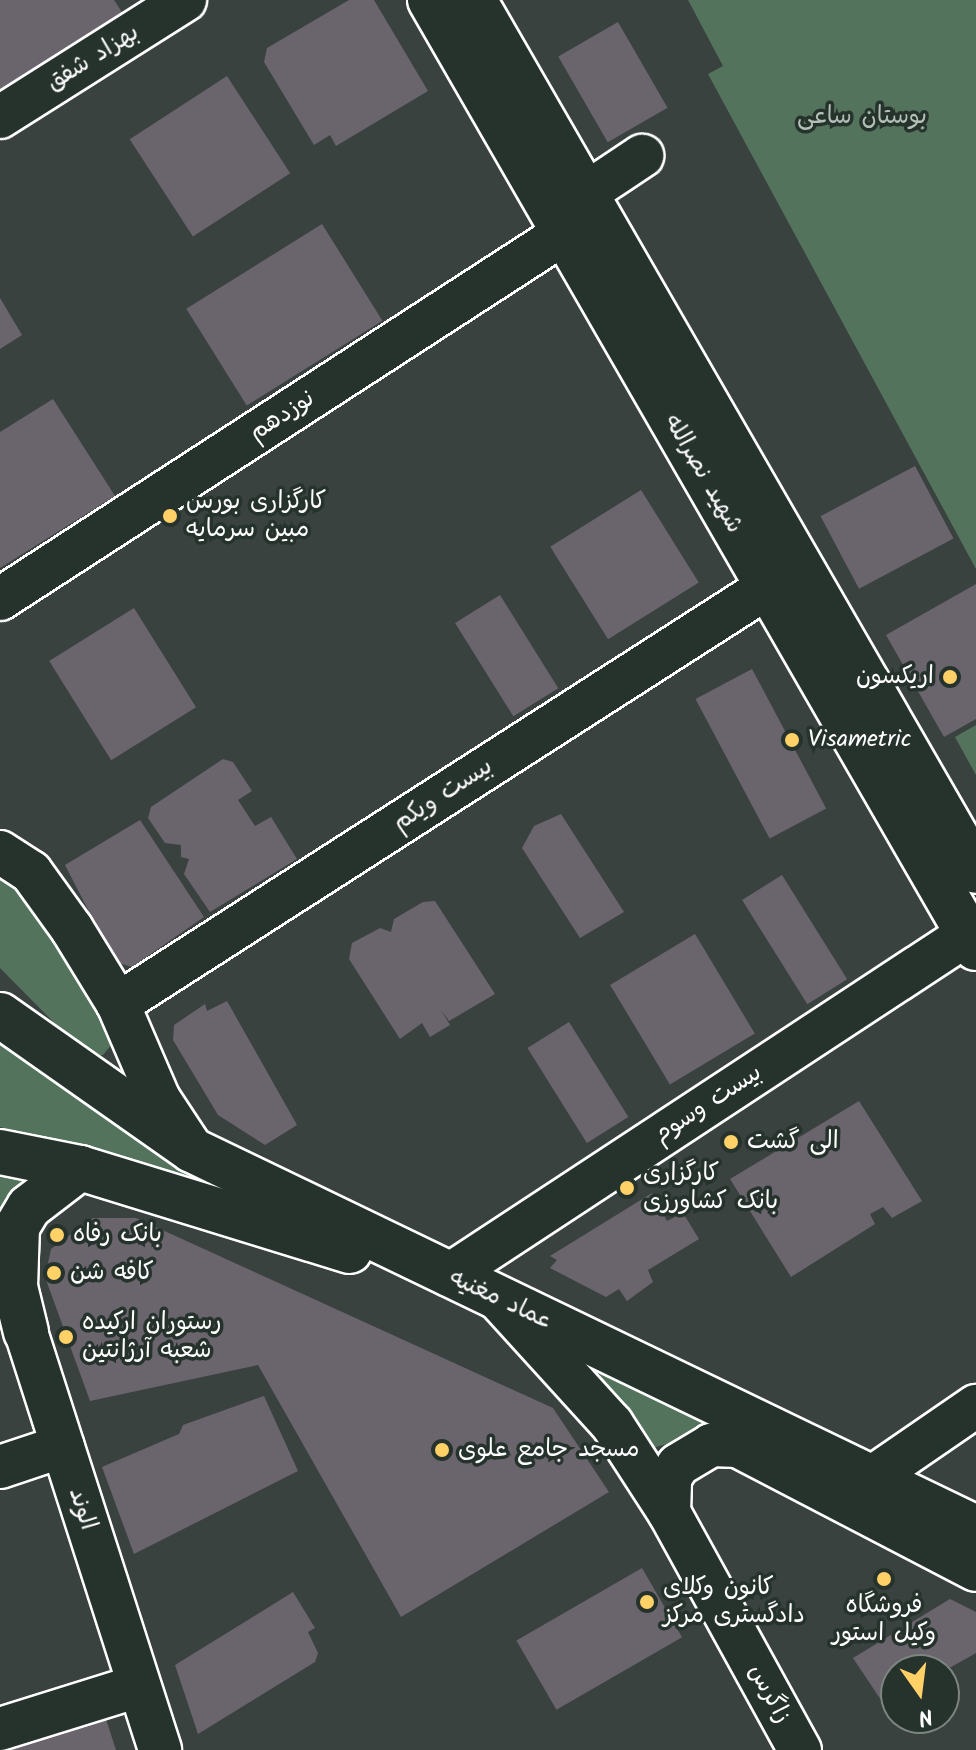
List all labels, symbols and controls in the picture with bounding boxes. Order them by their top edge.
street label: بهزاد شفق [41,18,145,98]
park label: بوستان ساعی [797,103,927,131]
street label: نوزدهم [244,384,320,448]
street label: شهید نصرالله [657,409,749,539]
place label: کارگزاری بورس مبین سرمایه [186,488,326,544]
marker: کارگزاری بورس مبین سرمایه [161,507,179,525]
place label: اریکسون [856,663,934,691]
marker: اریکسون [941,668,959,686]
place label: Visametric [808,726,911,754]
marker: Visametric [783,731,801,749]
street label: بیست ویکم [388,752,498,838]
street label: بیست وسوم [649,1058,767,1150]
place label: الی گشت [747,1128,839,1156]
marker: الی گشت [722,1133,740,1151]
place label: کارگزاری بانک کشاورزی [643,1160,778,1216]
marker: کارگزاری بانک کشاورزی [618,1179,636,1197]
place label: بانک رفاه [73,1221,162,1249]
marker: بانک رفاه [48,1226,66,1244]
place label: کافه شن [70,1259,154,1287]
marker: کافه شن [45,1264,63,1282]
street label: عماد مغنیه [445,1264,557,1336]
place label: رستوران ارکیده شعبه آرژانتین [82,1309,222,1365]
marker: رستوران ارکیده شعبه آرژانتین [57,1328,75,1346]
place label: مسجد جامع علوی [458,1436,640,1464]
marker: مسجد جامع علوی [433,1441,451,1459]
street label: الوند [62,1484,102,1534]
marker: فروشگاه وکیل استور [875,1570,893,1588]
place label: کانون وکلای دادگستری مرکز [663,1574,805,1630]
place label: فروشگاه وکیل استور [832,1592,936,1648]
marker: کانون وکلای دادگستری مرکز [638,1593,656,1611]
north arrow [880,1654,960,1734]
street label: زاگرس [741,1660,797,1728]
text: N [914,1697,936,1734]

